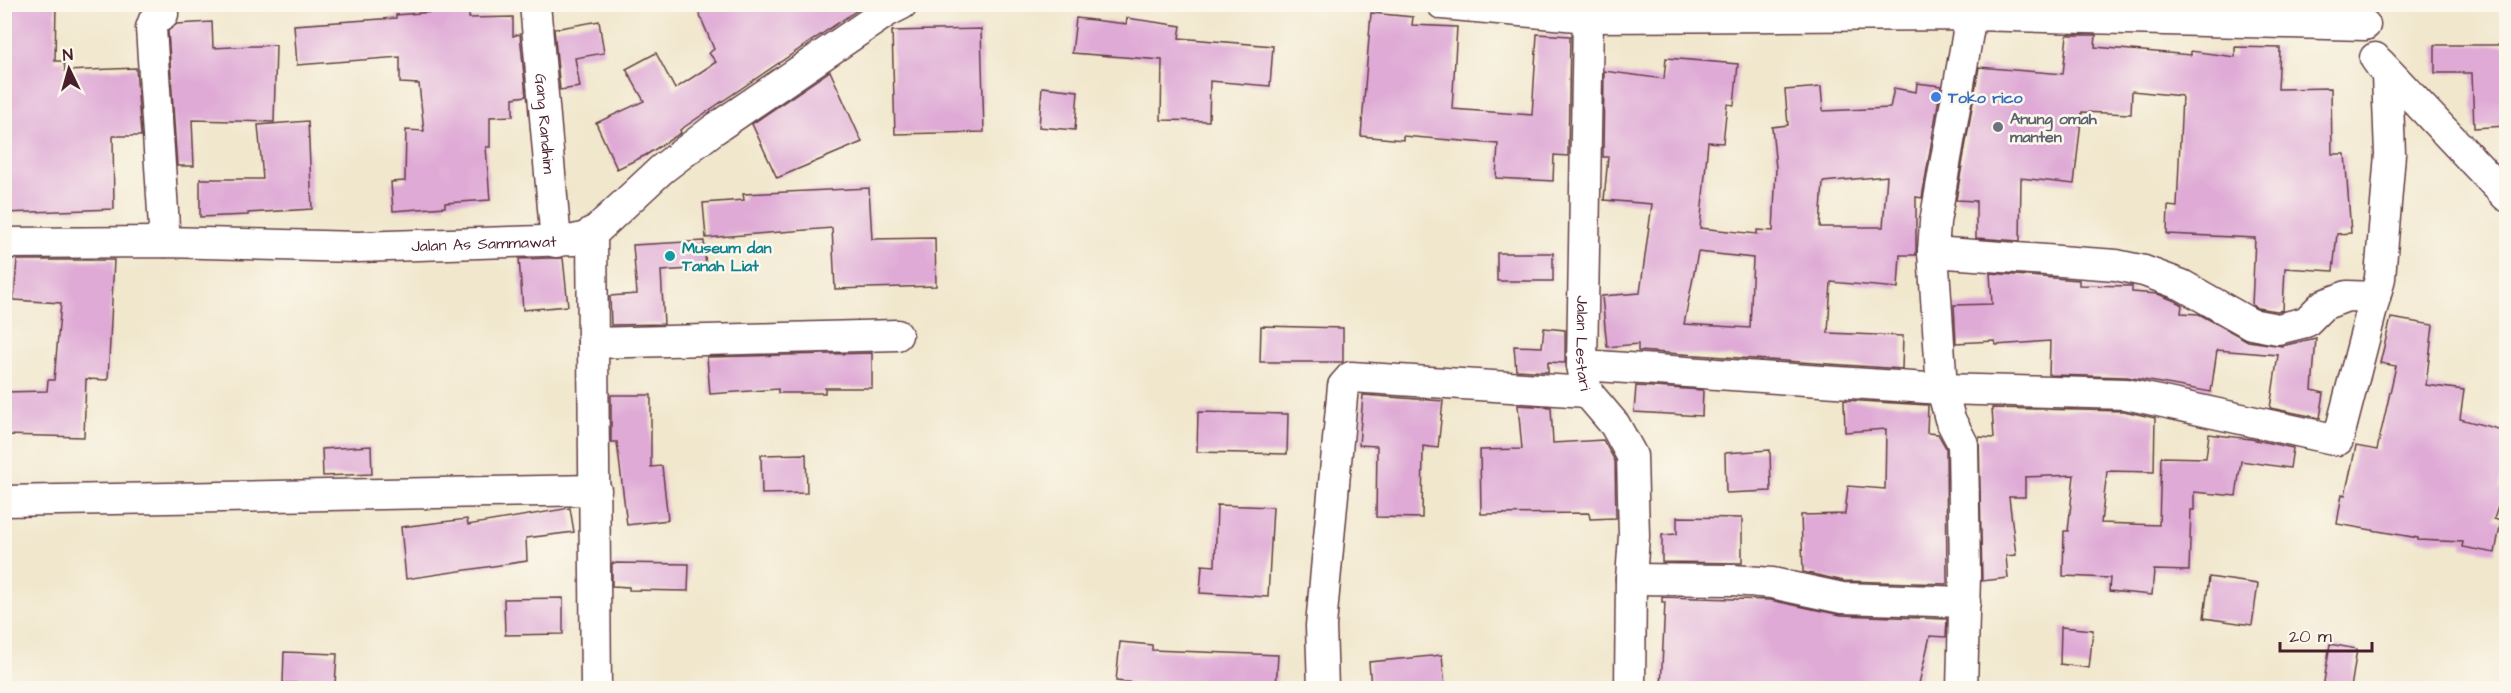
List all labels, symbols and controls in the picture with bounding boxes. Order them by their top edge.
north arrow [39,39,99,99]
text: N [62,44,74,66]
street label: Gang Randhim [529,73,560,175]
place label: Toko rico [1947,87,2024,109]
marker: Toko rico [1929,90,1943,104]
place label: Anung omah manten [2010,108,2098,148]
marker: Anung omah manten [1991,120,2005,134]
street label: Jalan As Sammawat [411,231,557,257]
place label: Museum dan Tanah Liat [681,237,771,277]
marker: Museum dan Tanah Liat [663,249,677,263]
street label: Jalan Lestari [1570,295,1597,393]
scale bar [2280,615,2372,653]
text: 20 m [2289,624,2332,649]

